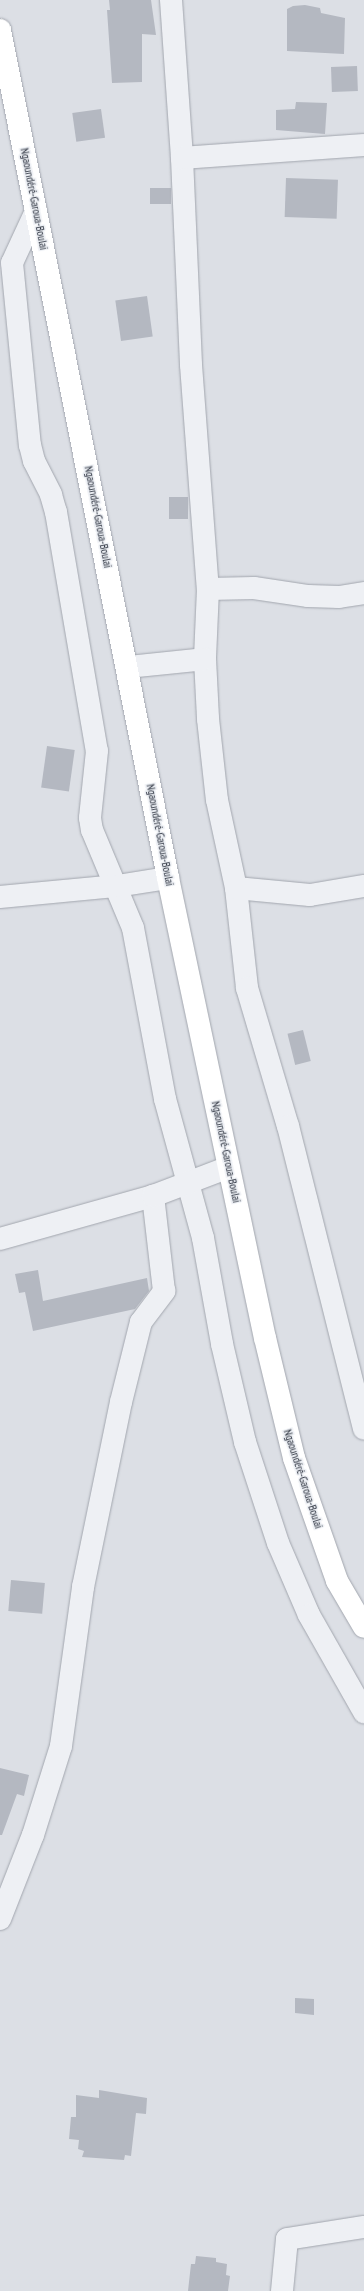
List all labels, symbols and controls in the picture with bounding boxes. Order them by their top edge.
street label: Ngaoundéré-Garoua-Boulai [18,147,50,251]
street label: Ngaoundéré-Garoua-Boulai [82,465,114,569]
street label: Ngaoundéré-Garoua-Boulai [144,783,176,887]
street label: Ngaoundéré-Garoua-Boulai [209,1100,243,1204]
street label: Ngaoundéré-Garoua-Boulai [281,1428,325,1530]

